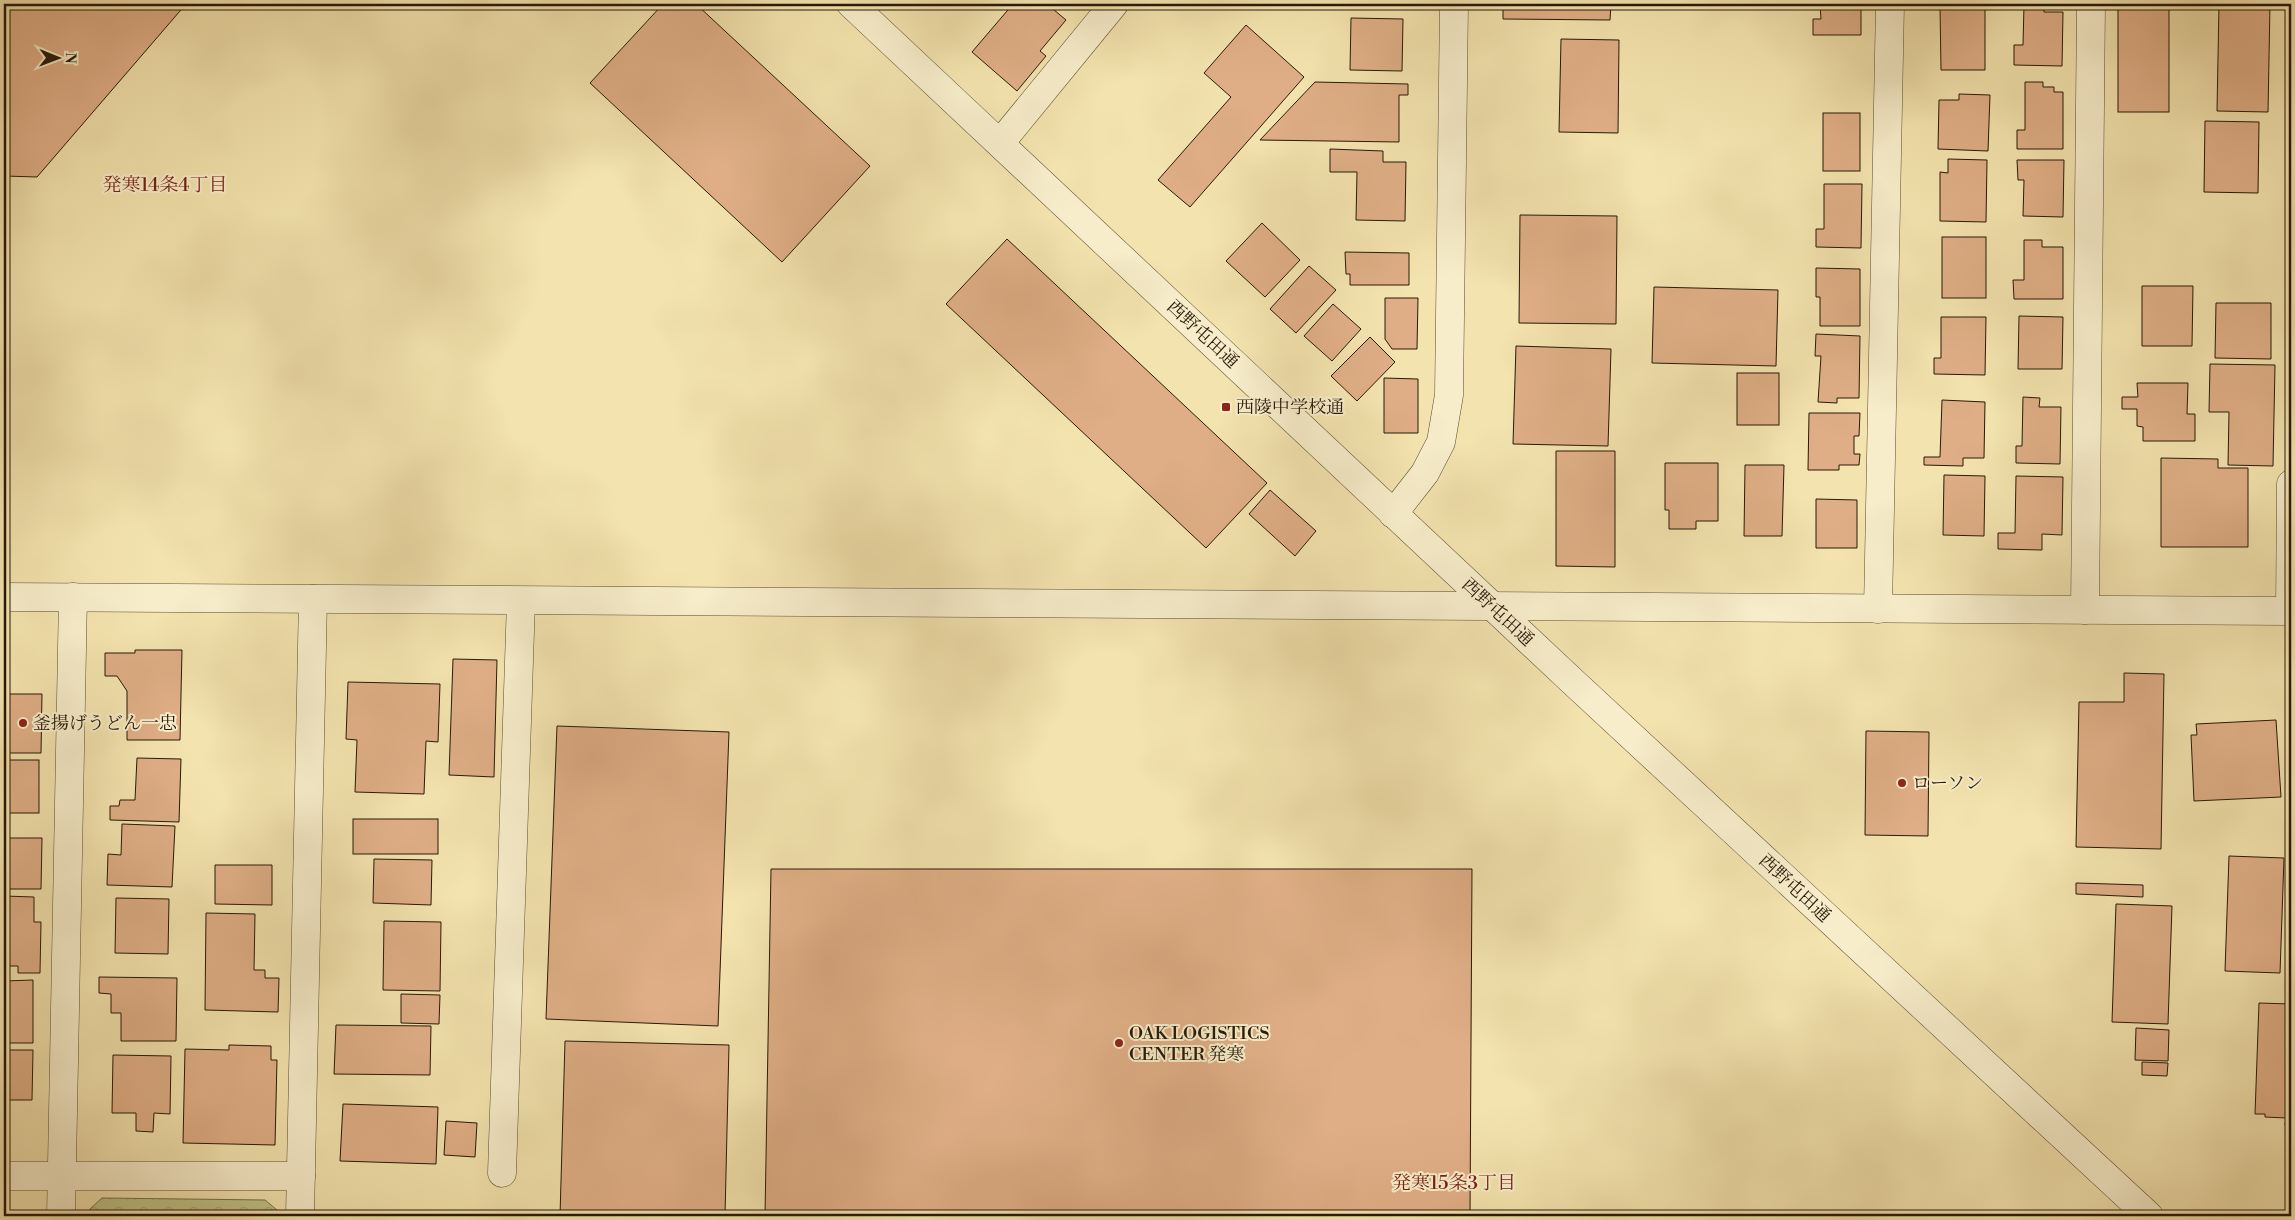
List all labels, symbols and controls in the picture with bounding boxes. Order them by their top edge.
north arrow [32,32,82,82]
text: N [61,53,79,64]
district label: 発寒14条4丁目 [102,173,228,197]
street label: 西野屯田通 [1162,295,1243,373]
place label: 西陵中学校通 [1236,396,1344,419]
marker: 西陵中学校通 [1220,401,1232,413]
street label: 西野屯田通 [1457,573,1538,651]
place label: 釜揚げうどん一忠 [33,712,177,735]
marker: 釜揚げうどん一忠 [17,717,29,729]
place label: ローソン [1912,772,1983,795]
marker: ローソン [1896,777,1908,789]
street label: 西野屯田通 [1754,849,1835,927]
place label: OAK LOGISTICS CENTER 発寒 [1129,1022,1270,1066]
marker: OAK LOGISTICS CENTER 発寒 [1113,1037,1125,1049]
district label: 発寒15条3丁目 [1392,1171,1516,1195]

